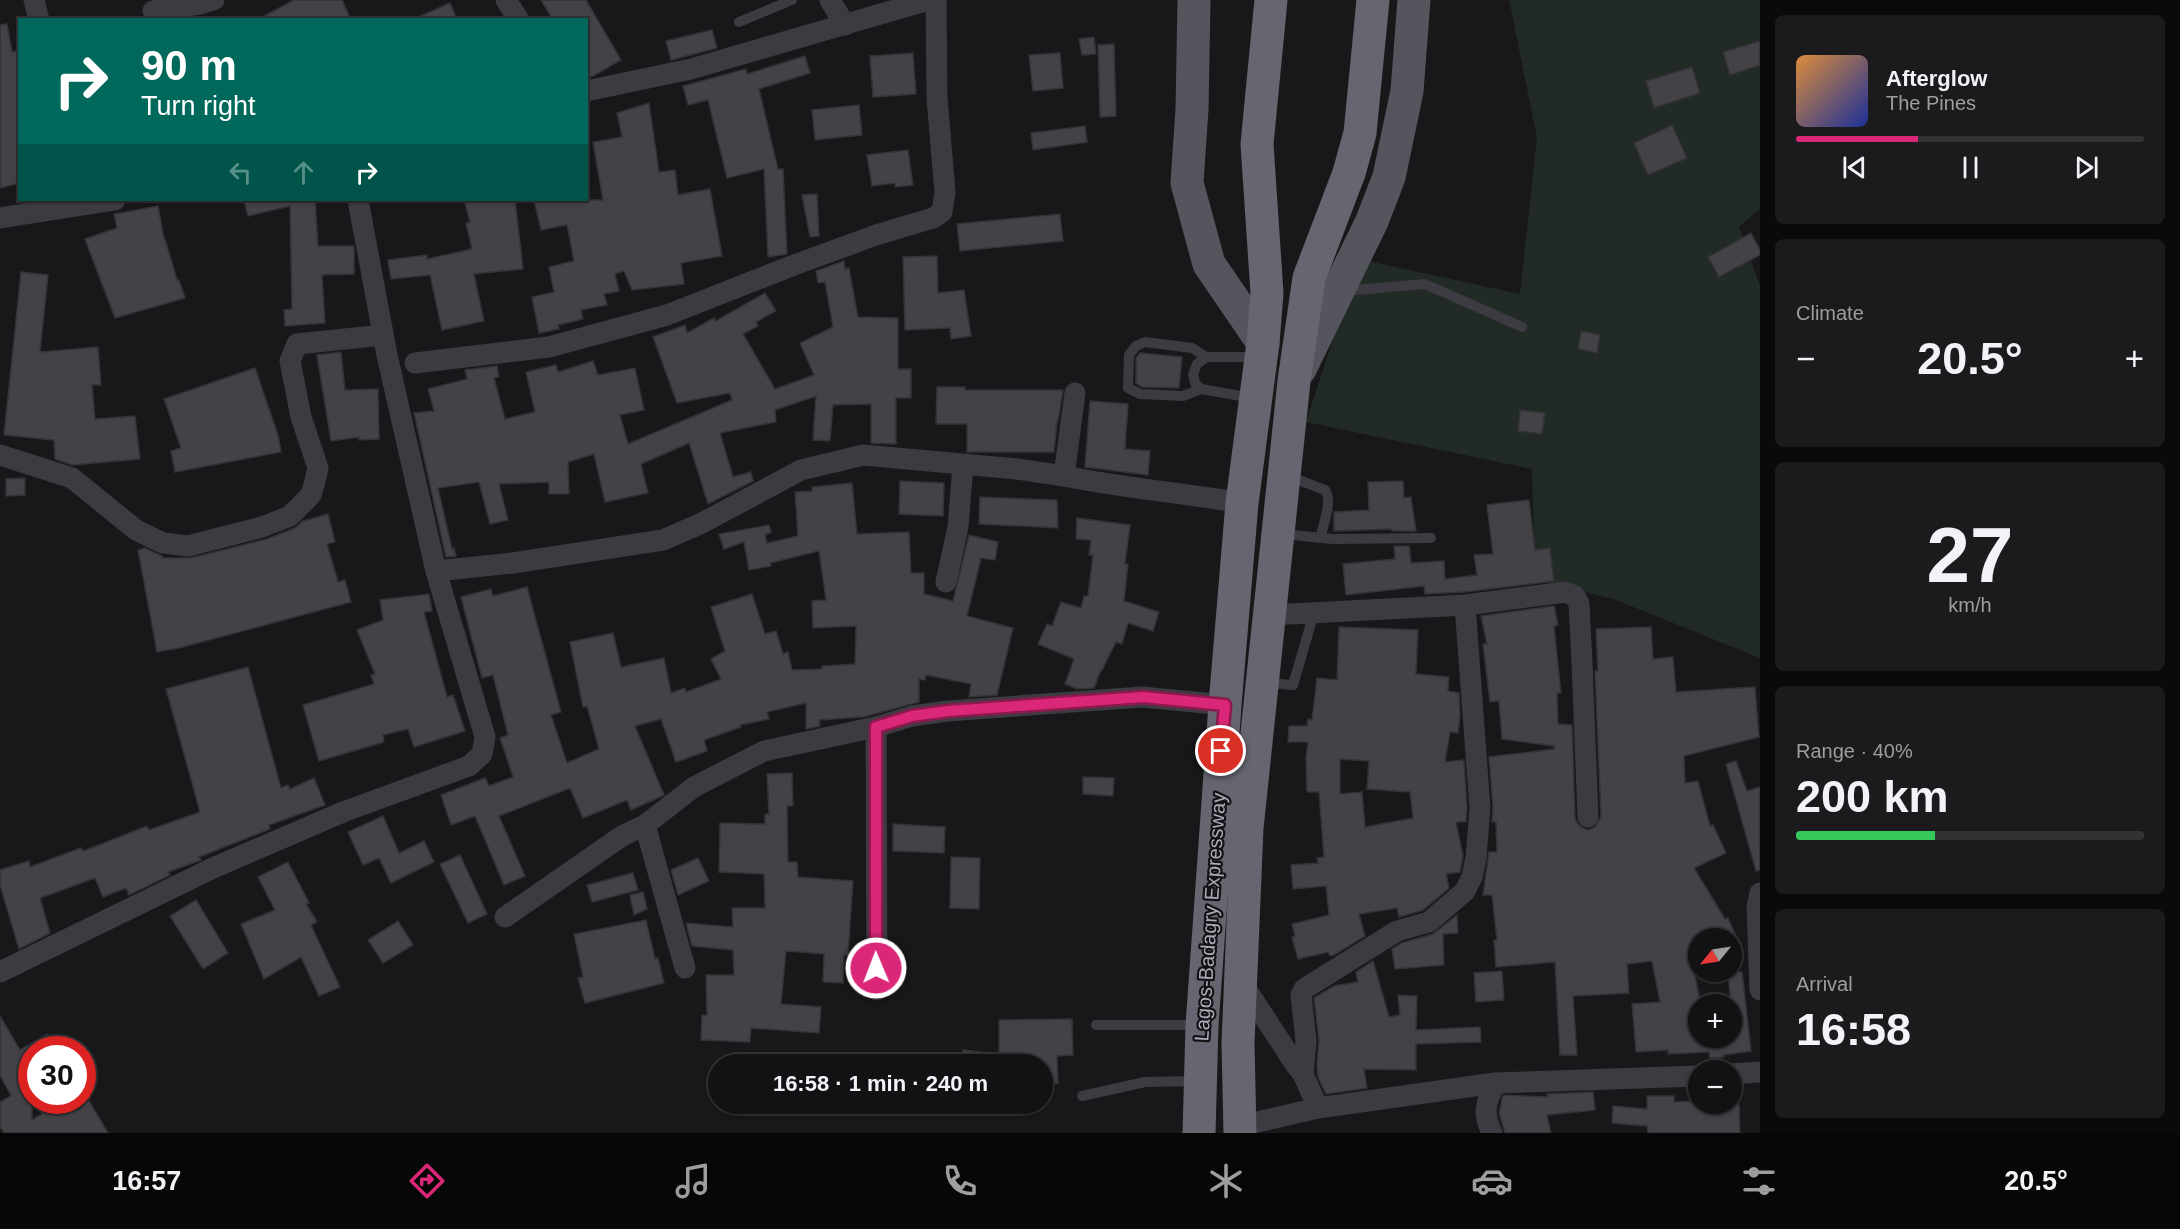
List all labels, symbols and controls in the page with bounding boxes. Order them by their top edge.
icon: right [42,42,120,120]
text: 90 m [141,42,237,89]
text: Afterglow [1886,66,1987,91]
text: Turn right [141,91,256,121]
text: The Pines [1886,92,1976,114]
icon: previous [1838,151,1871,184]
icon: pause [1954,151,1987,184]
icon: next [2070,151,2103,184]
icon: left [224,156,257,189]
icon: ahead [287,156,320,189]
icon: right [350,156,383,189]
text: Climate [1796,302,1864,324]
text: 20.5° [1917,333,2023,384]
text: − [1796,340,1815,377]
text: + [2125,340,2144,377]
text: 27 [1927,511,2013,599]
text: km/h [1948,594,1992,616]
pin [1195,725,1246,776]
icon: arrive [1204,734,1237,767]
text: Range · 40% [1796,740,1913,762]
text: 200 km [1796,771,1949,822]
street label: Lagos-Badagry Expressway [1190,792,1230,1042]
north arrow [1688,928,1742,982]
map controls [1688,928,1742,1114]
position arrow [844,936,908,1000]
text: Arrival [1796,973,1853,995]
button: + [1688,994,1742,1048]
text: 16:58 [1796,1004,1911,1055]
speed limit sign: 30 [18,1036,96,1114]
button: − [1688,1060,1742,1114]
text: 16:58 · 1 min · 240 m [773,1071,988,1096]
icon: directions [406,1160,448,1202]
icon: music [672,1160,714,1202]
icon: phone [939,1160,981,1202]
icon: climate [1205,1160,1247,1202]
icon: car [1471,1160,1513,1202]
icon: filters [1738,1160,1780,1202]
text: 16:57 [112,1166,181,1196]
text: 20.5° [2004,1166,2068,1196]

